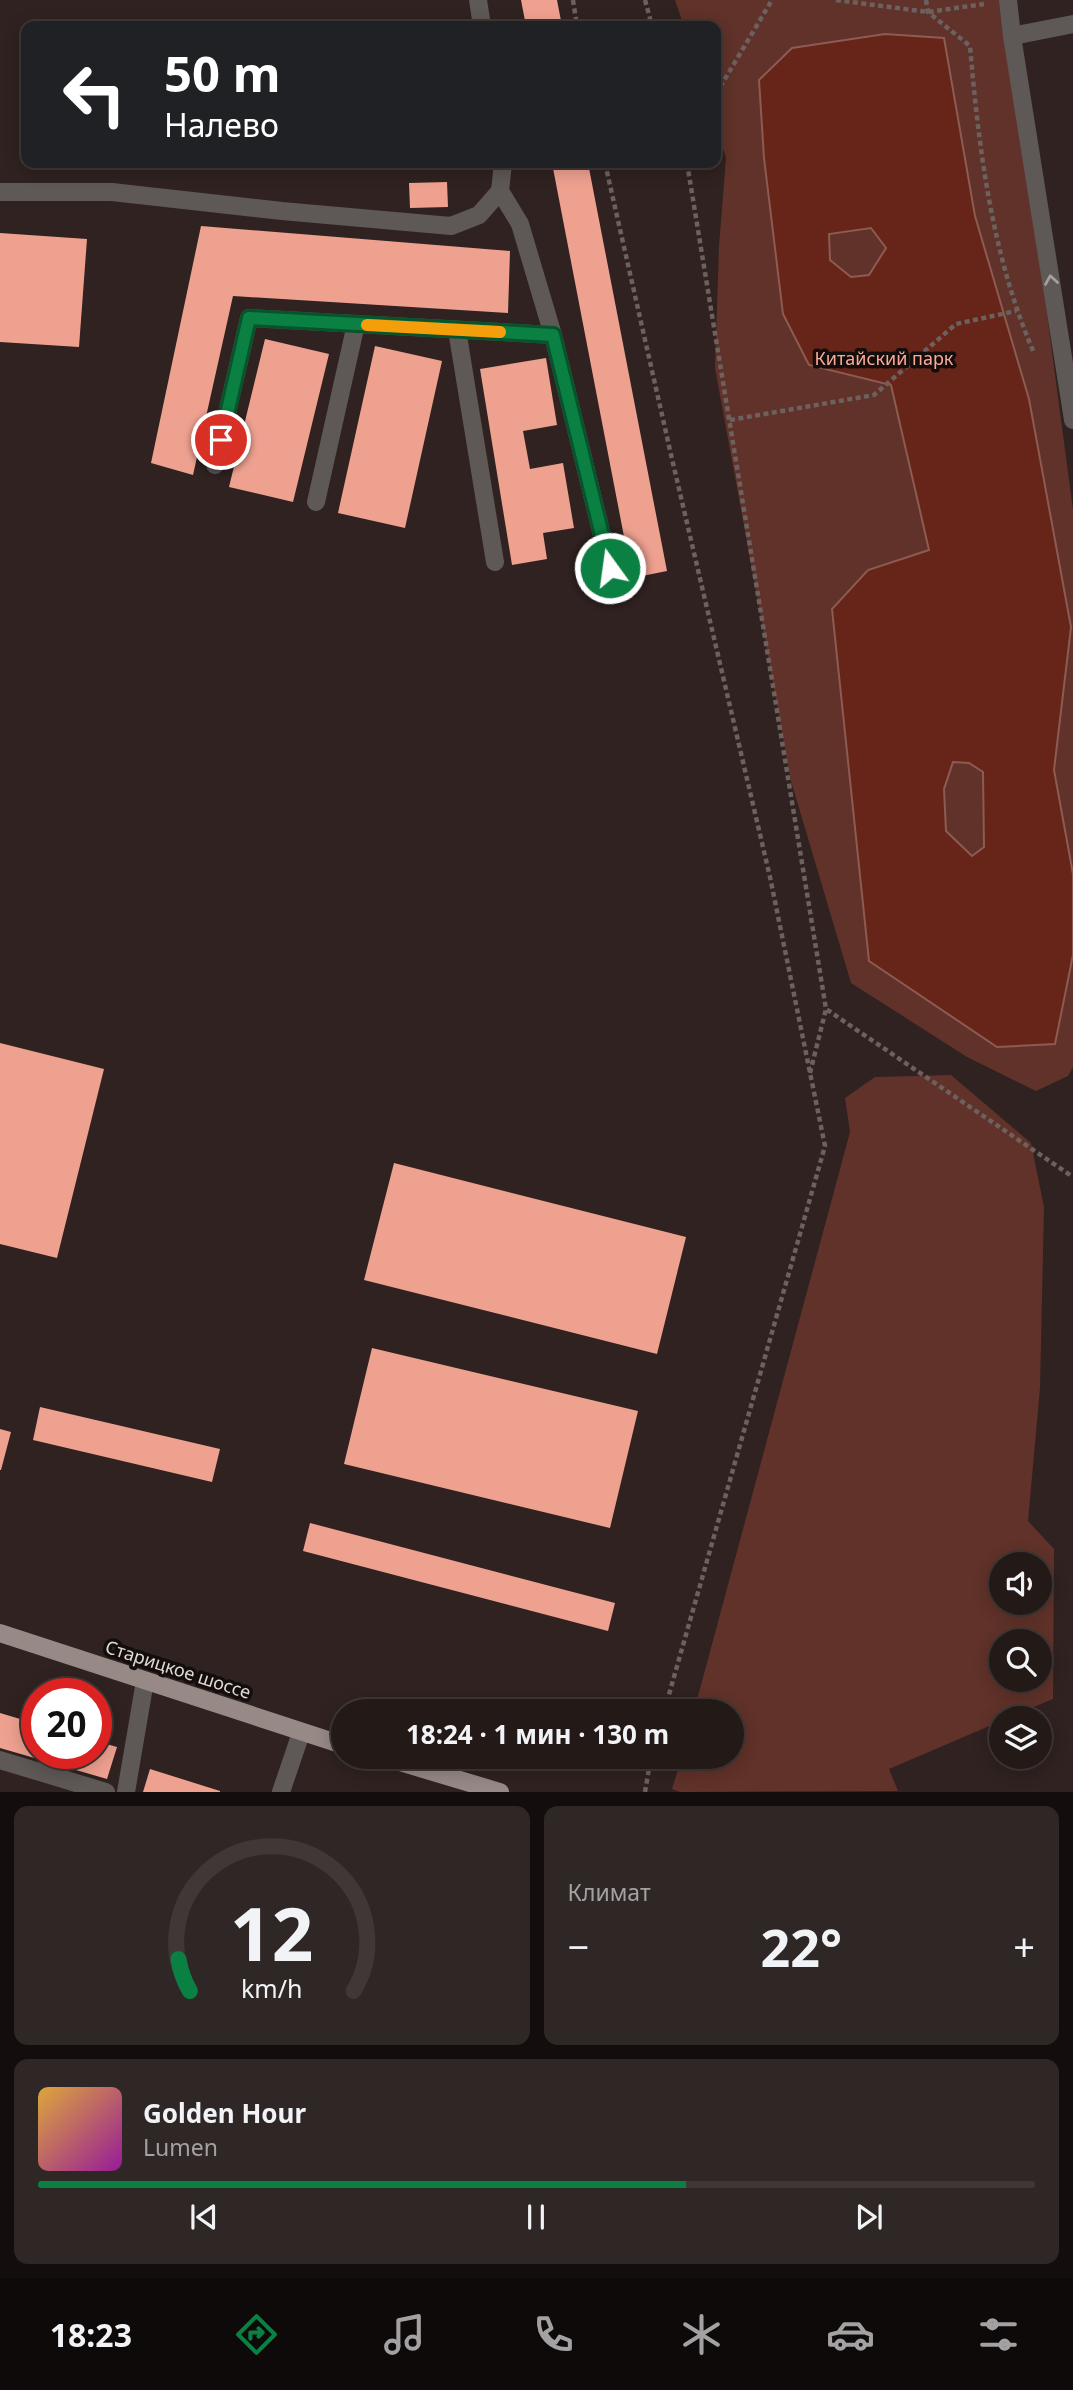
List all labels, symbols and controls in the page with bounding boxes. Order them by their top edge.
text: 50 m [164,40,281,106]
icon: left [49,49,140,140]
text: Налево [164,103,279,146]
one-way arrow [1044,274,1059,286]
park label: Китайский парк [815,346,954,370]
pin [191,410,251,470]
icon: arrive [202,421,240,459]
position arrow [573,531,647,605]
map controls [989,1552,1052,1769]
button: sound [989,1552,1052,1615]
button: search [989,1629,1052,1692]
street label: Старицкое шоссе [102,1634,254,1704]
speed limit sign: 20 [21,1678,112,1769]
button: layers [989,1706,1052,1769]
text: 18:24 · 1 мин · 130 m [406,1716,669,1752]
text: Климат [568,1876,651,1908]
text: 12 [230,1884,313,1983]
text: 22° [760,1911,842,1982]
text: − [568,1920,589,1972]
text: + [1013,1920,1035,1972]
text: km/h [241,1971,303,2005]
text: Golden Hour [143,2095,306,2131]
text: Lumen [143,2131,218,2163]
icon: previous [185,2198,223,2236]
icon: pause [517,2198,555,2236]
icon: next [850,2198,888,2236]
icon: directions [232,2310,281,2359]
icon: music [380,2310,429,2359]
icon: phone [529,2310,578,2359]
icon: climate [677,2310,726,2359]
icon: car [826,2310,875,2359]
icon: filters [974,2310,1023,2359]
text: 18:23 [50,2313,132,2356]

